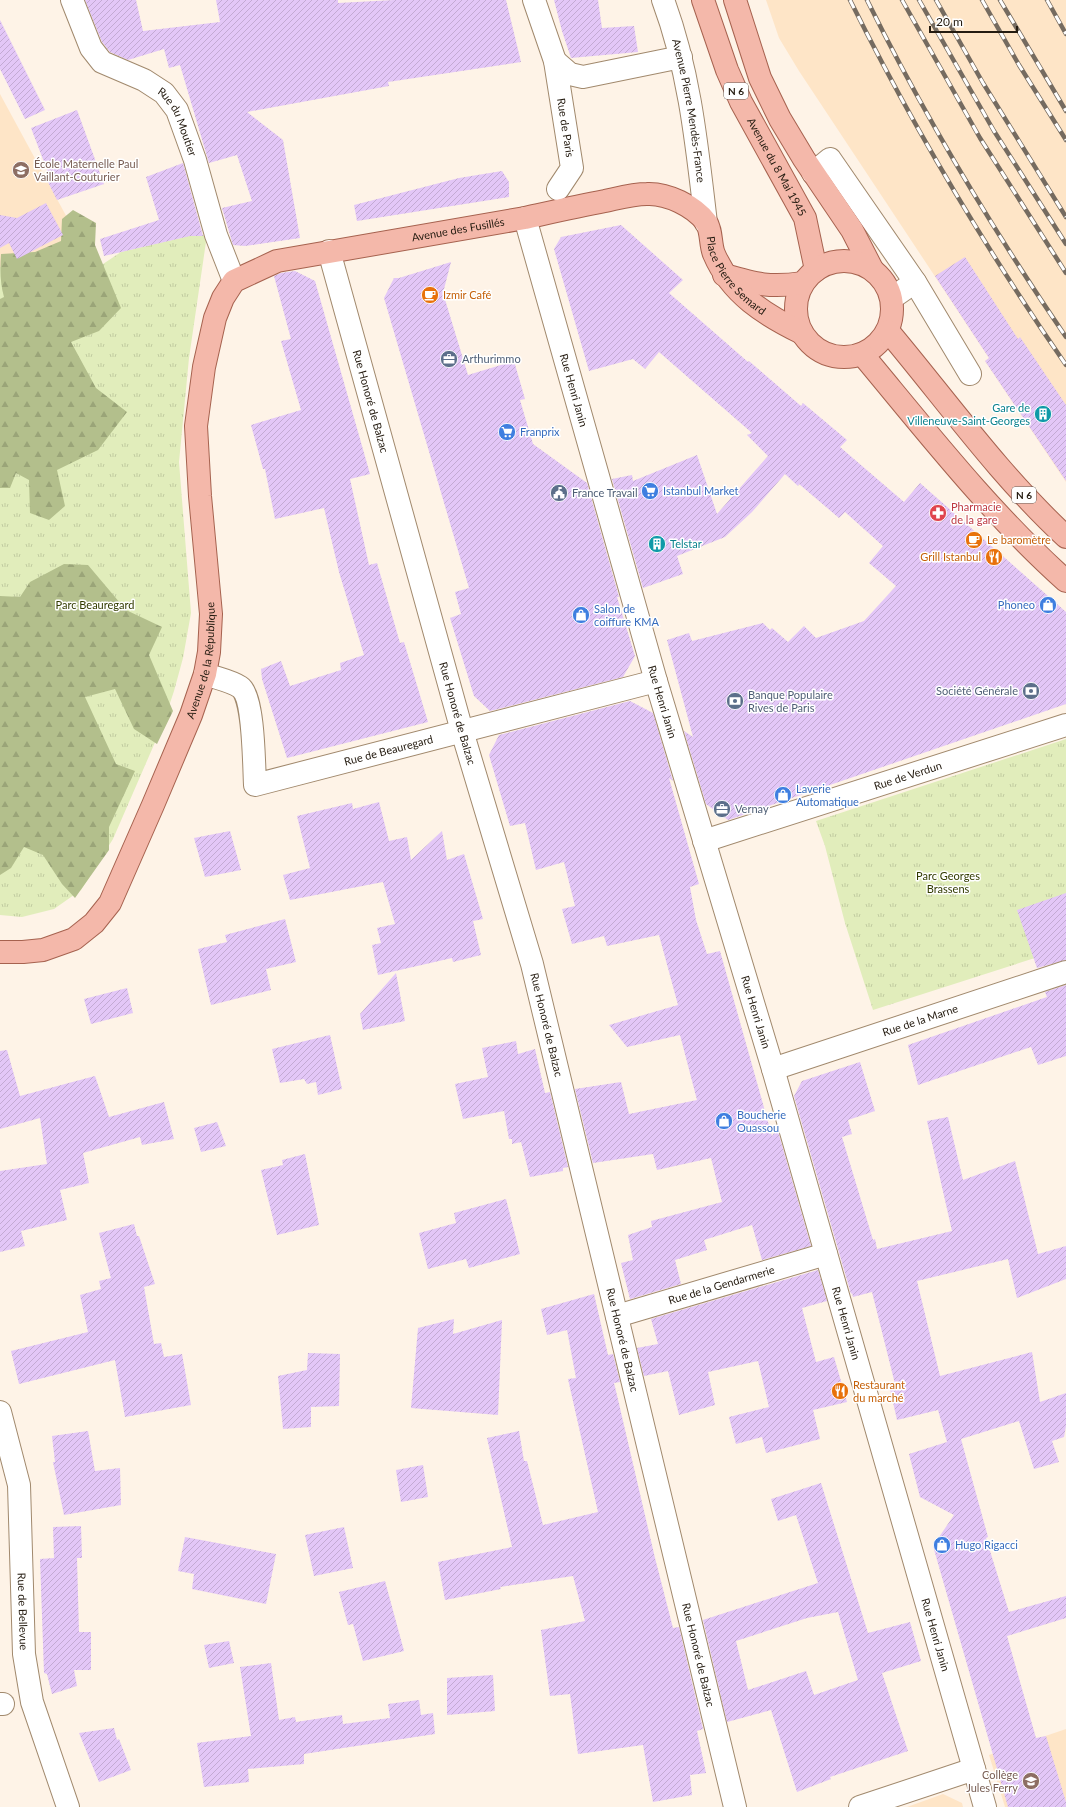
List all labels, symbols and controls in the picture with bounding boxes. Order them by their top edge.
scale bar [930,8,1017,34]
text: 20 m [936,14,963,29]
street label: Avenue Pierre Mendès-France [670,37,708,183]
road number: N 6 [724,83,748,99]
street label: Rue du Moutier [156,84,200,158]
street label: Rue de Paris [555,97,577,158]
street label: Avenue du 8 Mai 1945 [745,115,810,218]
place label: École Maternelle Paul Vaillant-Couturier [34,157,138,183]
school or university icon: École Maternelle Paul Vaillant-Couturier [11,160,31,180]
street label: Avenue des Fusillés [411,215,506,244]
street label: Place Pierre Semard [705,235,768,317]
cafe icon: Izmir Café [420,285,440,305]
place label: Izmir Café [443,288,492,301]
street label: Rue Honoré de Balzac [351,348,392,454]
office icon: Arthurimmo [439,349,459,369]
place label: Arthurimmo [462,352,521,365]
street label: Rue Henri Janin [558,352,591,428]
place label: Gare de Villeneuve-Saint-Georges [907,401,1030,427]
building icon: Gare de Villeneuve-Saint-Georges [1033,404,1053,424]
supermarket icon: Franprix [497,422,517,442]
place label: Franprix [520,425,560,438]
supermarket icon: Istanbul Market [640,481,660,501]
public building icon: France Travail [549,483,569,503]
place label: Istanbul Market [663,484,738,497]
place label: France Travail [572,486,638,499]
road number: N 6 [1012,487,1036,503]
place label: Pharmacie de la gare [951,500,1002,526]
pharmacy icon: Pharmacie de la gare [928,503,948,523]
cafe icon: Le baromètre [964,530,984,550]
place label: Le baromètre [987,533,1051,546]
building icon: Telstar [647,534,667,554]
place label: Telstar [670,537,702,550]
restaurant icon: Grill Istanbul [984,547,1004,567]
place label: Grill Istanbul [920,550,981,563]
shop icon: Phoneo [1038,595,1058,615]
park label: Parc Beauregard [56,598,134,611]
place label: Phoneo [998,598,1035,611]
street label: Avenue de la République [183,601,217,721]
place label: Salon de coiffure KMA [594,602,659,628]
shop icon: Salon de coiffure KMA [571,605,591,625]
street label: Rue Honoré de Balzac [437,660,479,766]
street label: Rue Henri Janin [646,664,680,740]
bank icon: Société Générale [1021,681,1041,701]
place label: Société Générale [936,684,1018,697]
place label: Banque Populaire Rives de Paris [748,688,833,714]
bank icon: Banque Populaire Rives de Paris [725,691,745,711]
street label: Rue de Beauregard [343,732,434,768]
street label: Rue de Verdun [872,758,943,792]
place label: Laverie Automatique [796,782,859,808]
shop icon: Laverie Automatique [773,785,793,805]
office icon: Vernay [712,799,732,819]
place label: Vernay [735,802,769,815]
park label: Parc Georges Brassens [916,869,980,895]
street label: Rue Honoré de Balzac [528,972,566,1078]
street label: Rue Henri Janin [739,974,773,1050]
street label: Rue de la Marne [881,1001,960,1038]
place label: Boucherie Ouassou [737,1108,786,1134]
shop icon: Boucherie Ouassou [714,1111,734,1131]
street label: Rue de la Gendarmerie [667,1263,776,1306]
street label: Rue Henri Janin [830,1285,863,1361]
street label: Rue Honoré de Balzac [604,1287,642,1393]
place label: Restaurant du marché [853,1378,905,1404]
restaurant icon: Restaurant du marché [830,1381,850,1401]
shop icon: Hugo Rigacci [932,1535,952,1555]
place label: Hugo Rigacci [955,1538,1018,1551]
street label: Rue de Bellevue [16,1572,31,1651]
street label: Rue Henri Janin [919,1596,953,1673]
street label: Rue Honoré de Balzac [680,1602,718,1708]
place label: Collège Jules Ferry [966,1768,1018,1794]
school or university icon: Collège Jules Ferry [1021,1771,1041,1791]

